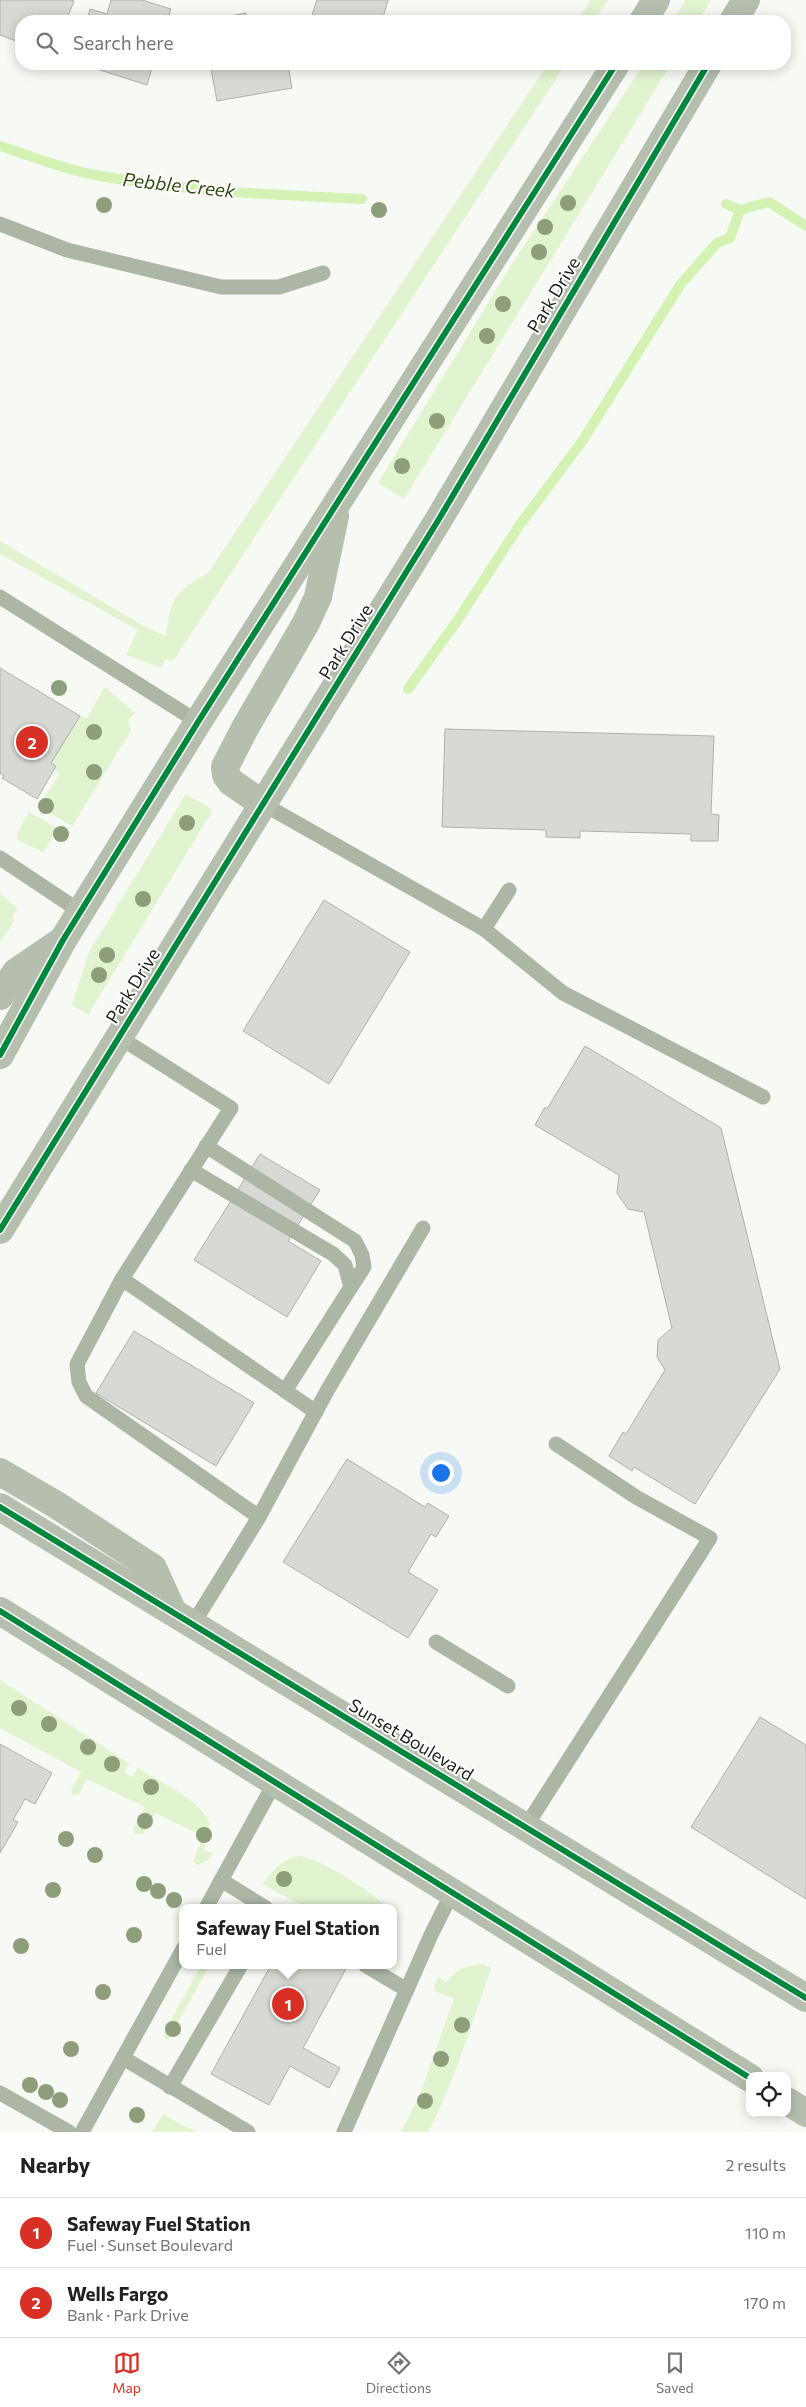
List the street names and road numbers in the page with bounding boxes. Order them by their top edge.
street label: Park Drive [522,253,584,336]
street label: Park Drive [313,600,377,683]
street label: Park Drive [100,944,164,1027]
street label: Sunset Boulevard [345,1693,478,1785]

